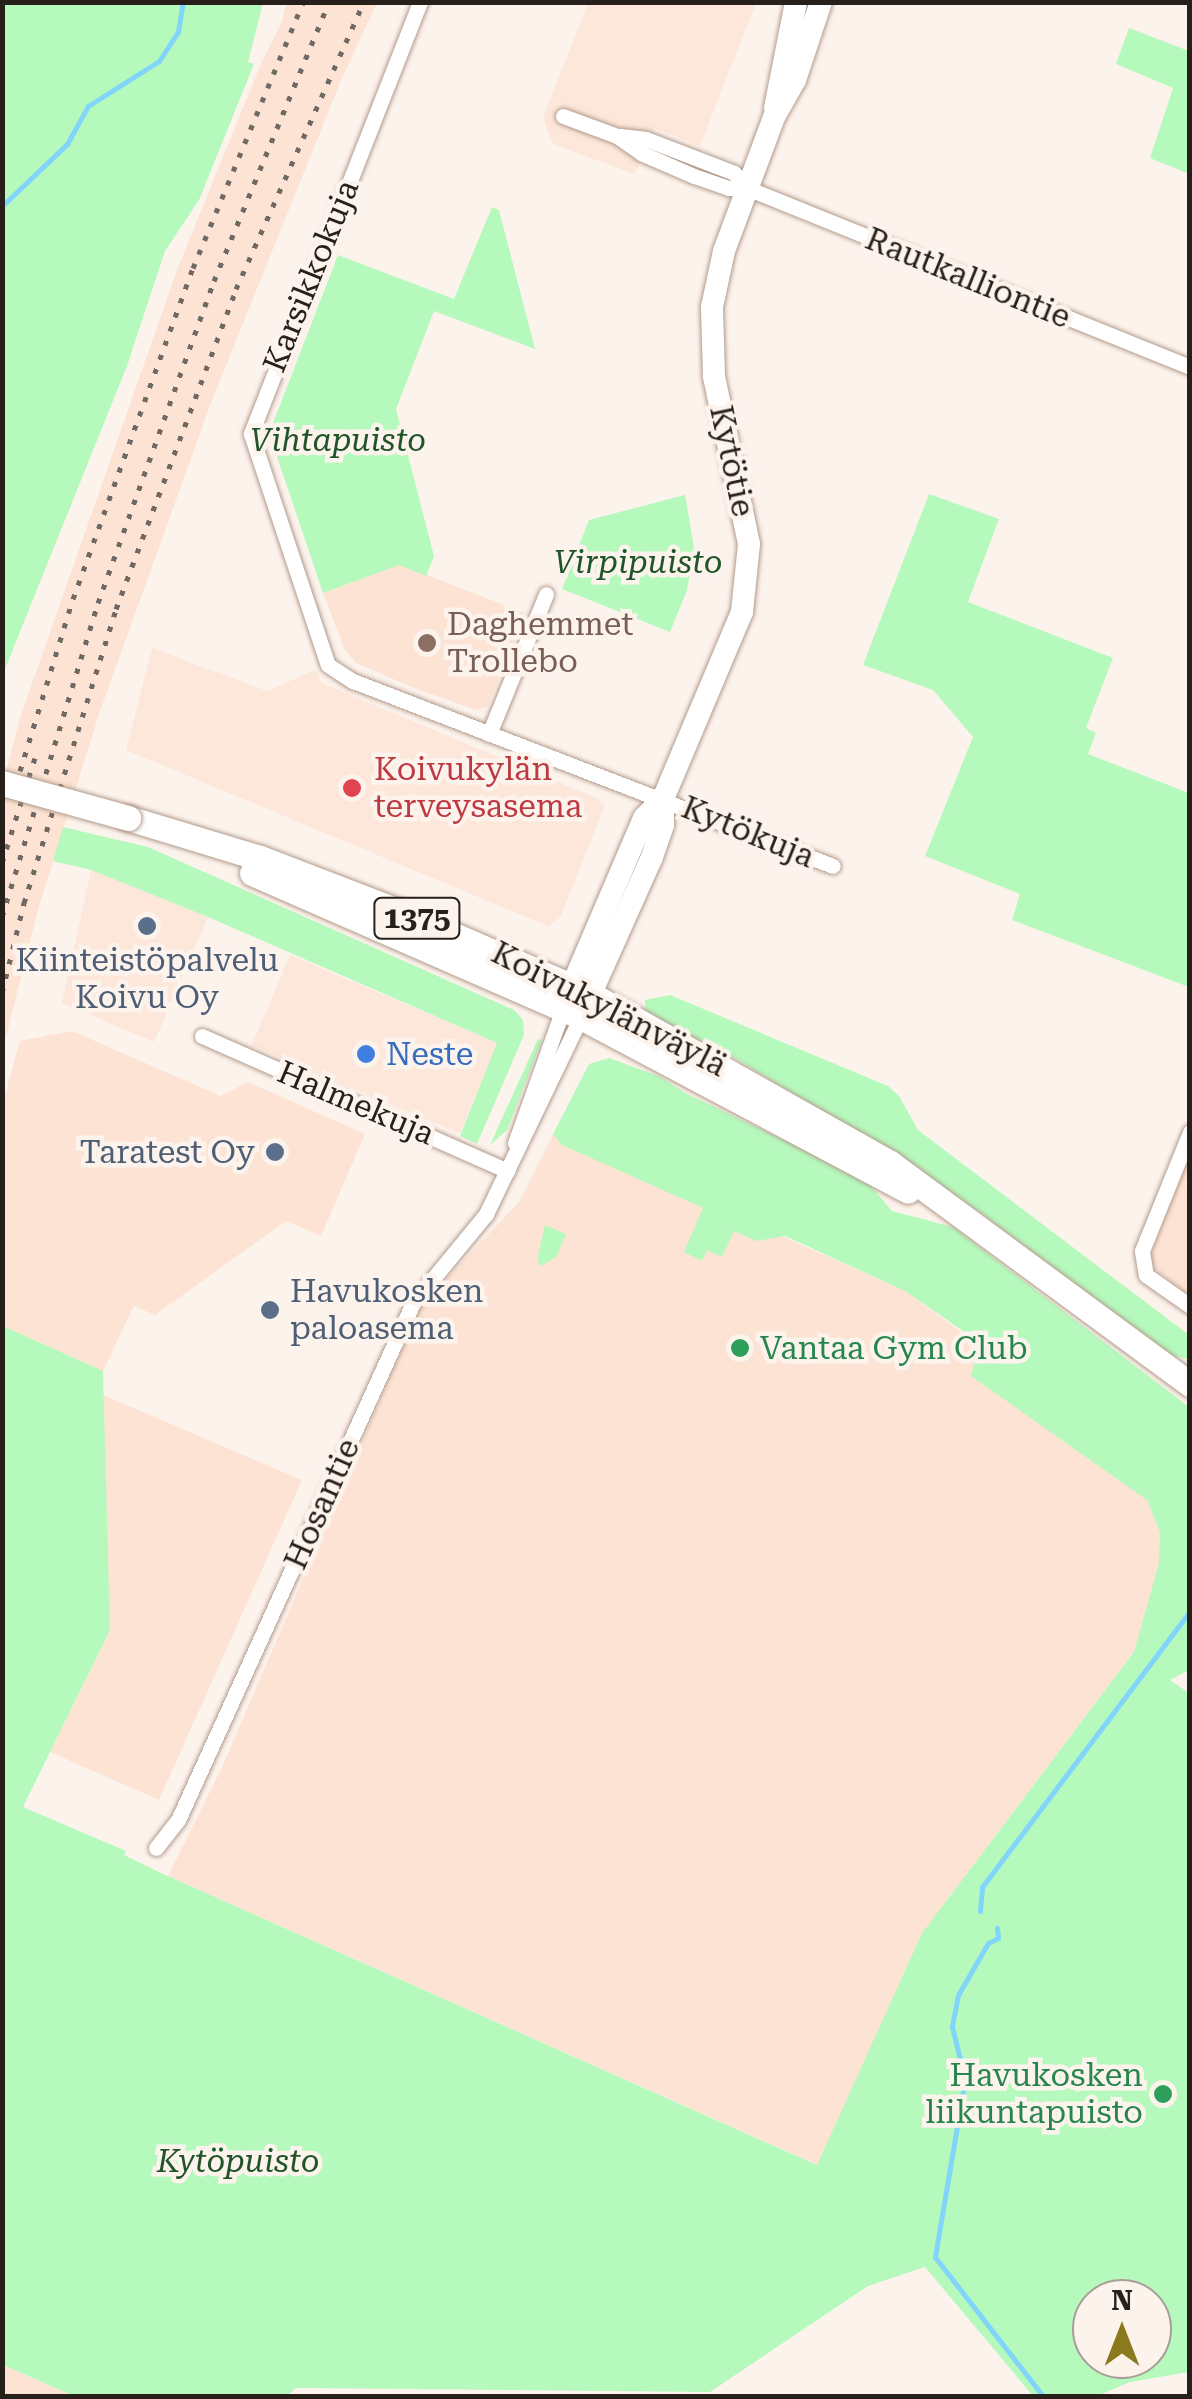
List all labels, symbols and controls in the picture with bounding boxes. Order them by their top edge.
street label: Karsikkokuja [255,174,367,378]
street label: Rautkalliontie [860,219,1076,337]
street label: Kytötie [702,402,762,520]
park label: Vihtapuisto [250,421,426,459]
park label: Virpipuisto [554,543,722,581]
place label: Daghemmet Trollebo [447,606,633,681]
marker: Daghemmet Trollebo [416,632,438,654]
place label: Koivukylän terveysasema [374,751,582,826]
marker: Koivukylän terveysasema [339,775,365,801]
street label: Kytökuja [676,788,820,876]
road number: 1375 [372,893,462,943]
marker: Kiinteistöpalvelu Koivu Oy [136,915,158,937]
street label: Koivukylänväylä [485,933,733,1085]
place label: Kiinteistöpalvelu Koivu Oy [15,942,279,1017]
place label: Neste [386,1035,473,1073]
marker: Neste [355,1043,377,1065]
street label: Halmekuja [272,1053,440,1153]
place label: Taratest Oy [80,1133,255,1171]
marker: Taratest Oy [264,1141,286,1163]
place label: Havukosken paloasema [290,1273,483,1348]
marker: Havukosken paloasema [259,1299,281,1321]
place label: Vantaa Gym Club [760,1329,1028,1367]
marker: Vantaa Gym Club [729,1337,751,1359]
street label: Hosantie [276,1433,368,1575]
place label: Havukosken liikuntapuisto [925,2057,1143,2132]
marker: Havukosken liikuntapuisto [1152,2083,1174,2105]
park label: Kytöpuisto [157,2142,319,2180]
north arrow [1072,2279,1172,2379]
text: N [1111,2284,1133,2317]

